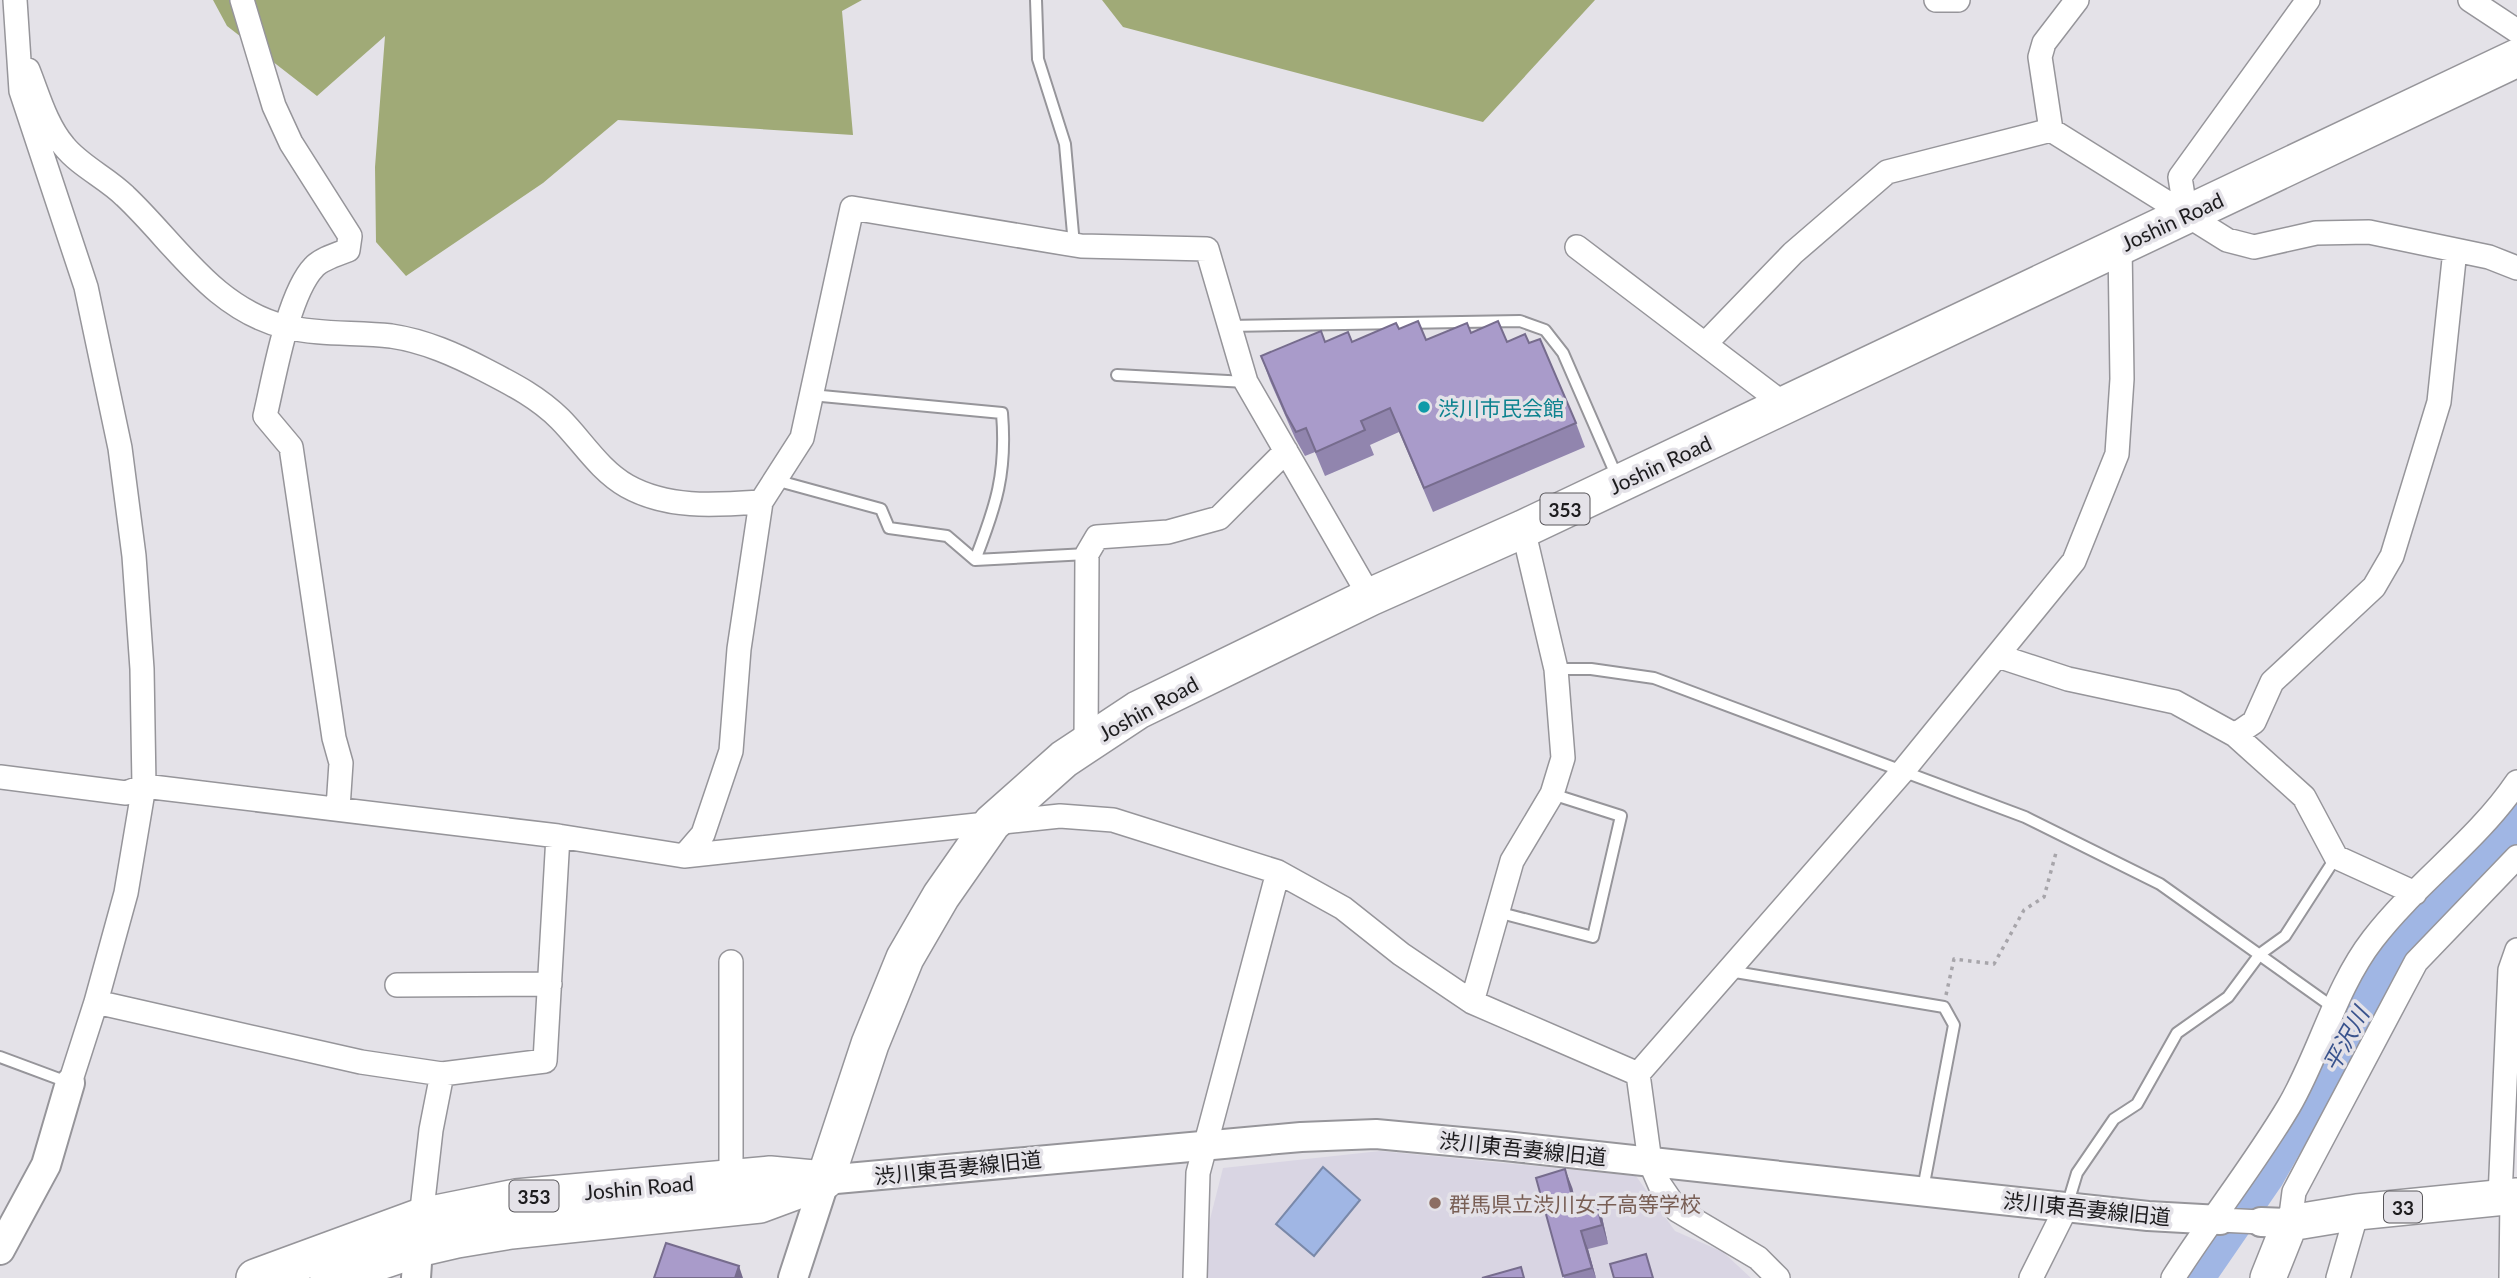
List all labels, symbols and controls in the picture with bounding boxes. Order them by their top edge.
street label: Joshin Road [2117,186,2227,256]
place label: 渋川市民会館 [1438,395,1564,420]
marker: 渋川市民会館 [1416,399,1432,415]
street label: Joshin Road [1605,429,1715,499]
road number: 353 [1540,494,1590,524]
street label: Joshin Road [1094,670,1202,746]
water label: 平沢川 [2316,999,2375,1076]
street label: 渋川東吾妻線旧道 [1438,1127,1608,1169]
street label: 渋川東吾妻線旧道 [873,1146,1043,1188]
street label: Joshin Road [583,1170,695,1204]
road number: 353 [510,1180,558,1212]
street label: 渋川東吾妻線旧道 [2002,1187,2172,1229]
place label: 群馬県立渋川女子高等学校 [1449,1191,1701,1216]
road number: 33 [2384,1191,2422,1222]
marker: 群馬県立渋川女子高等学校 [1427,1195,1443,1211]

